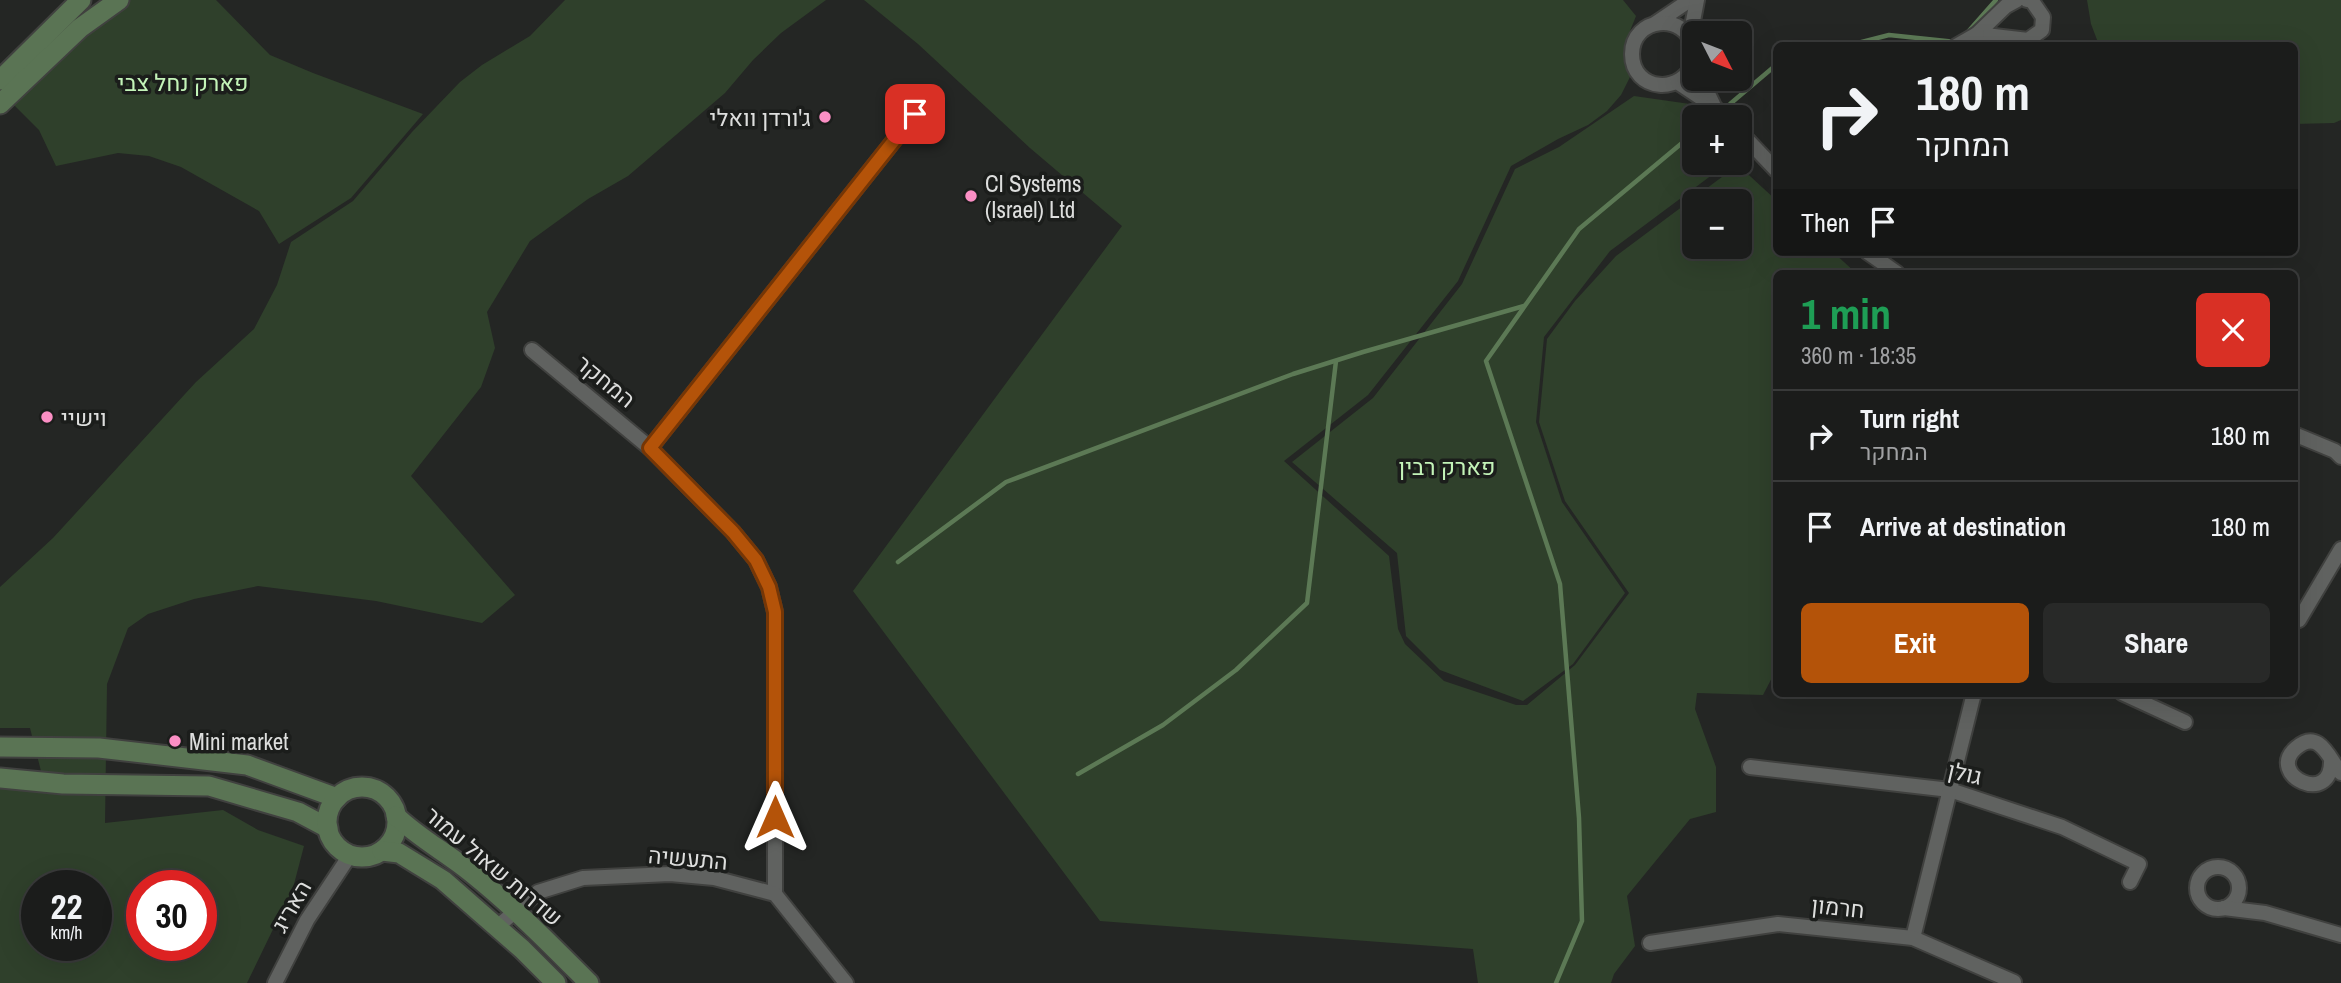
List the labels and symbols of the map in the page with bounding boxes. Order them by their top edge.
north arrow [1682,21,1752,91]
park label: פארק נחל צבי [118,67,248,98]
pin [885,84,945,144]
place label: ג'ורדן וואלי [710,102,811,133]
marker: ג'ורדן וואלי [817,109,833,125]
place label: CI Systems (Israel) Ltd [985,168,1081,225]
marker: CI Systems (Israel) Ltd [963,188,979,204]
street label: המחקר [570,348,642,414]
place label: וישיי [61,402,107,433]
marker: וישיי [39,409,55,425]
park label: פארק רבין [1399,451,1495,482]
place label: Mini market [189,726,289,757]
marker: Mini market [167,733,183,749]
street label: גולן [1945,754,1985,792]
position arrow [738,780,812,854]
street label: שדרות שאול עמור [419,799,569,933]
street label: התעשיה [647,839,729,877]
speed limit sign: 30 [126,870,217,961]
street label: האריג [264,874,318,938]
street label: חרמון [1810,889,1866,925]

